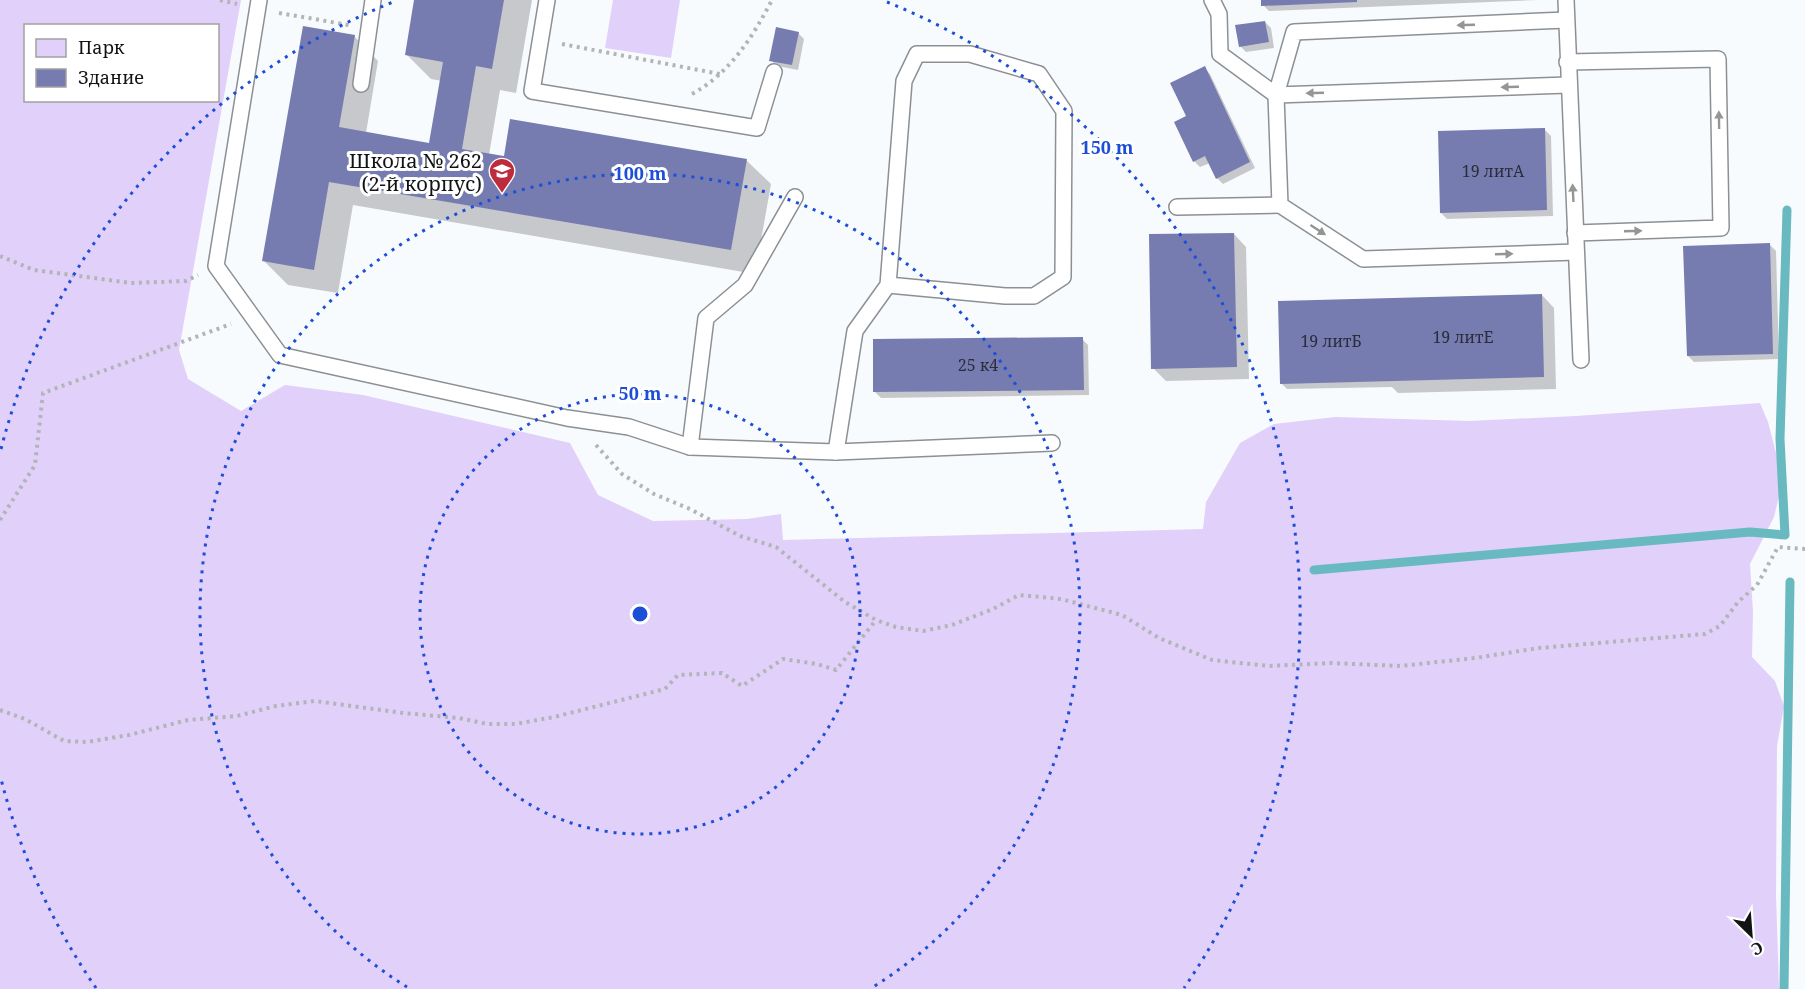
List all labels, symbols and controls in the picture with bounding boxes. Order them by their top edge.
one-way arrow [1456,20,1475,29]
legend [24,24,219,102]
text: Парк [78,35,125,59]
text: Здание [78,65,144,89]
one-way arrow [1500,82,1519,91]
one-way arrow [1306,89,1325,98]
one-way arrow [1714,111,1724,130]
text: 150 m [1081,135,1134,159]
place label: Школа № 262 (2-й корпус) [349,147,482,197]
school or university icon: Школа № 262 (2-й корпус) [487,156,517,194]
house number: 19 литА [1462,160,1525,182]
text: 100 m [614,161,667,185]
one-way arrow [1569,184,1578,203]
one-way arrow [1310,224,1326,235]
one-way arrow [1624,226,1643,236]
one-way arrow [1495,249,1514,259]
house number: 19 литЕ [1432,326,1494,348]
house number: 19 литБ [1300,330,1362,352]
house number: 25 к4 [958,354,998,376]
text: 50 m [619,381,662,405]
centre of rings [630,604,650,624]
north arrow [1721,905,1781,965]
text: С [1748,936,1767,961]

